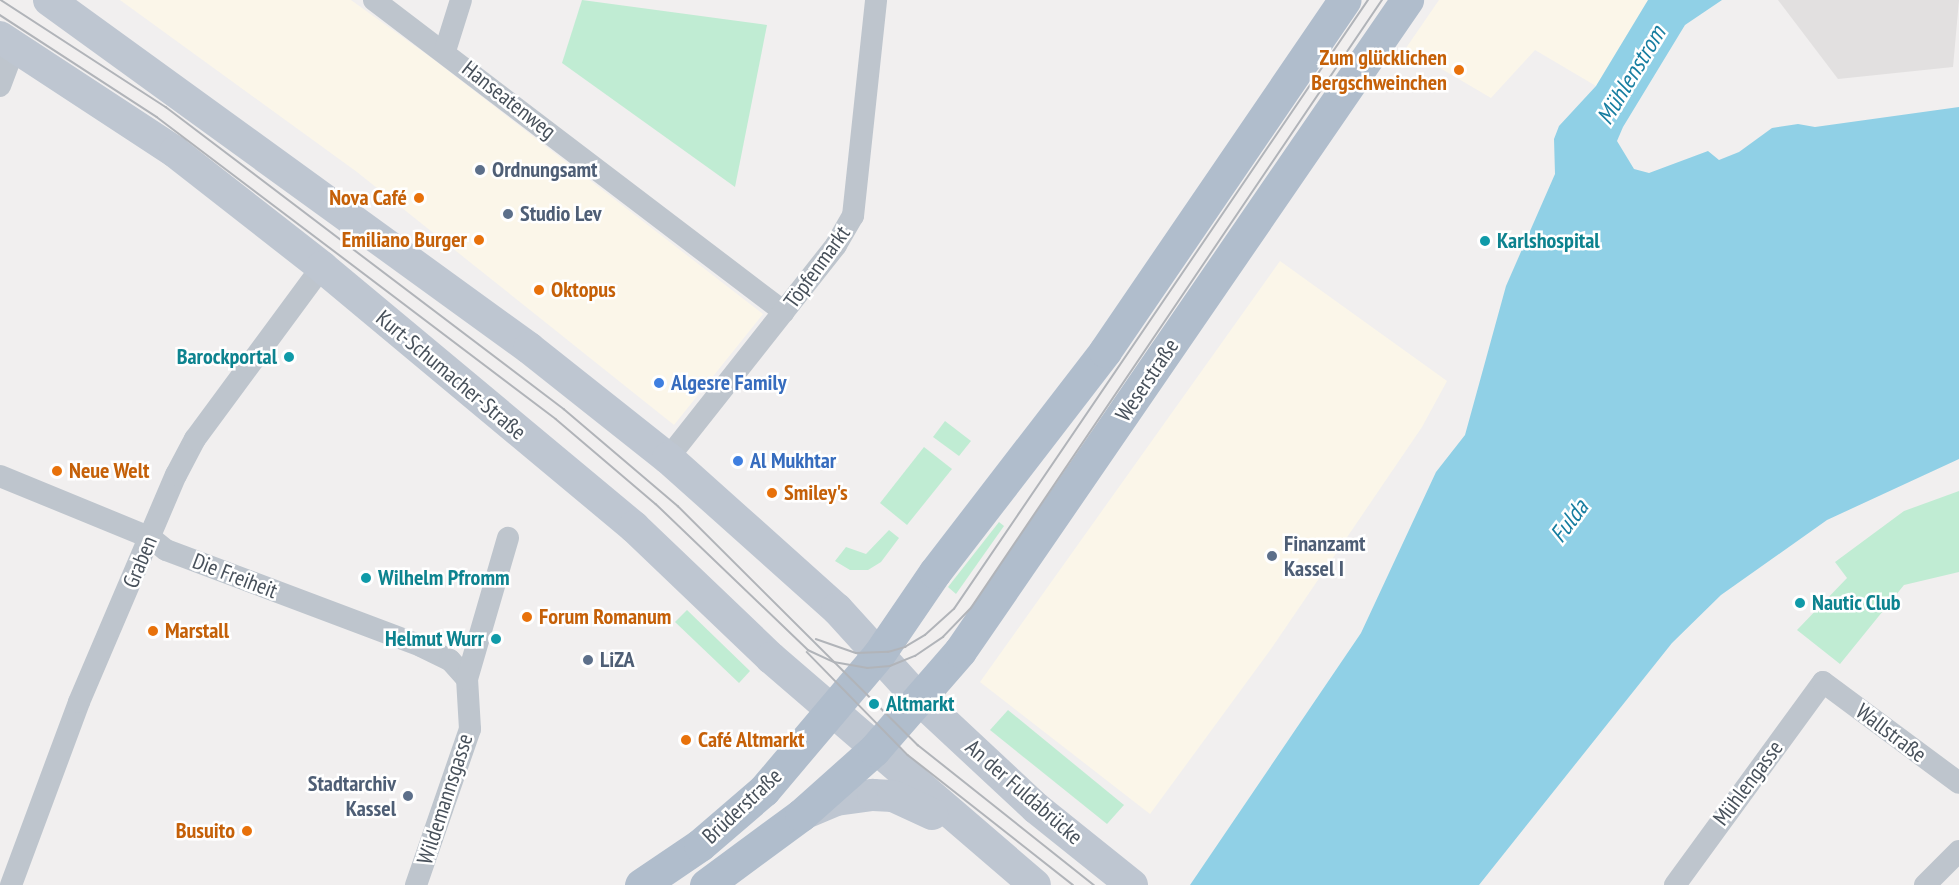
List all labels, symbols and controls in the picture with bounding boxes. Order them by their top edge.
water label: Mühlenstrom [1590,21,1672,129]
place label: Zum glücklichen Bergschweinchen [1311,44,1447,96]
street label: Hanseatenweg [457,55,561,145]
marker: Zum glücklichen Bergschweinchen [1452,63,1466,77]
place label: Ordnungsamt [492,157,597,183]
marker: Ordnungsamt [473,163,487,177]
place label: Nova Café [329,185,407,211]
marker: Nova Café [412,191,426,205]
place label: Studio Lev [520,201,602,227]
marker: Studio Lev [501,207,515,221]
street label: Töpfenmarkt [778,221,856,313]
place label: Emiliano Burger [342,227,467,253]
place label: Karlshospital [1497,228,1600,254]
marker: Emiliano Burger [472,233,486,247]
marker: Karlshospital [1478,234,1492,248]
place label: Oktopus [551,277,616,303]
marker: Oktopus [532,283,546,297]
street label: Kurt-Schumacher-Straße [371,305,531,445]
street label: Weserstraße [1110,334,1184,426]
place label: Barockportal [177,344,277,370]
marker: Barockportal [282,350,296,364]
place label: Algesre Family [671,370,787,396]
marker: Algesre Family [652,376,666,390]
place label: Al Mukhtar [750,448,836,474]
marker: Al Mukhtar [731,454,745,468]
place label: Neue Welt [69,458,150,484]
marker: Neue Welt [50,464,64,478]
place label: Smiley's [784,480,848,506]
marker: Smiley's [765,486,779,500]
water label: Fulda [1544,494,1594,548]
place label: Finanzamt Kassel I [1284,530,1365,582]
street label: Graben [117,532,163,592]
street label: Die Freiheit [189,548,281,604]
marker: Finanzamt Kassel I [1265,549,1279,563]
place label: Wilhelm Pfromm [378,565,510,591]
marker: Wilhelm Pfromm [359,571,373,585]
place label: Nautic Club [1812,590,1901,616]
marker: Nautic Club [1793,596,1807,610]
place label: Forum Romanum [539,604,671,630]
marker: Forum Romanum [520,610,534,624]
place label: Marstall [165,618,229,644]
marker: Marstall [146,624,160,638]
place label: Helmut Wurr [385,626,484,652]
marker: Helmut Wurr [489,632,503,646]
place label: LiZA [600,647,635,673]
marker: LiZA [581,653,595,667]
place label: Altmarkt [886,691,954,717]
marker: Altmarkt [867,697,881,711]
street label: Wallstraße [1851,698,1931,768]
place label: Café Altmarkt [698,727,805,753]
street label: Wildemannsgasse [412,731,478,867]
marker: Café Altmarkt [679,733,693,747]
street label: An der Fuldabrücke [960,734,1088,850]
street label: Mühlengasse [1708,735,1788,831]
street label: Brüderstraße [697,763,787,849]
place label: Stadtarchiv Kassel [308,770,396,822]
marker: Stadtarchiv Kassel [401,789,415,803]
place label: Busuito [176,818,235,844]
marker: Busuito [240,824,254,838]

